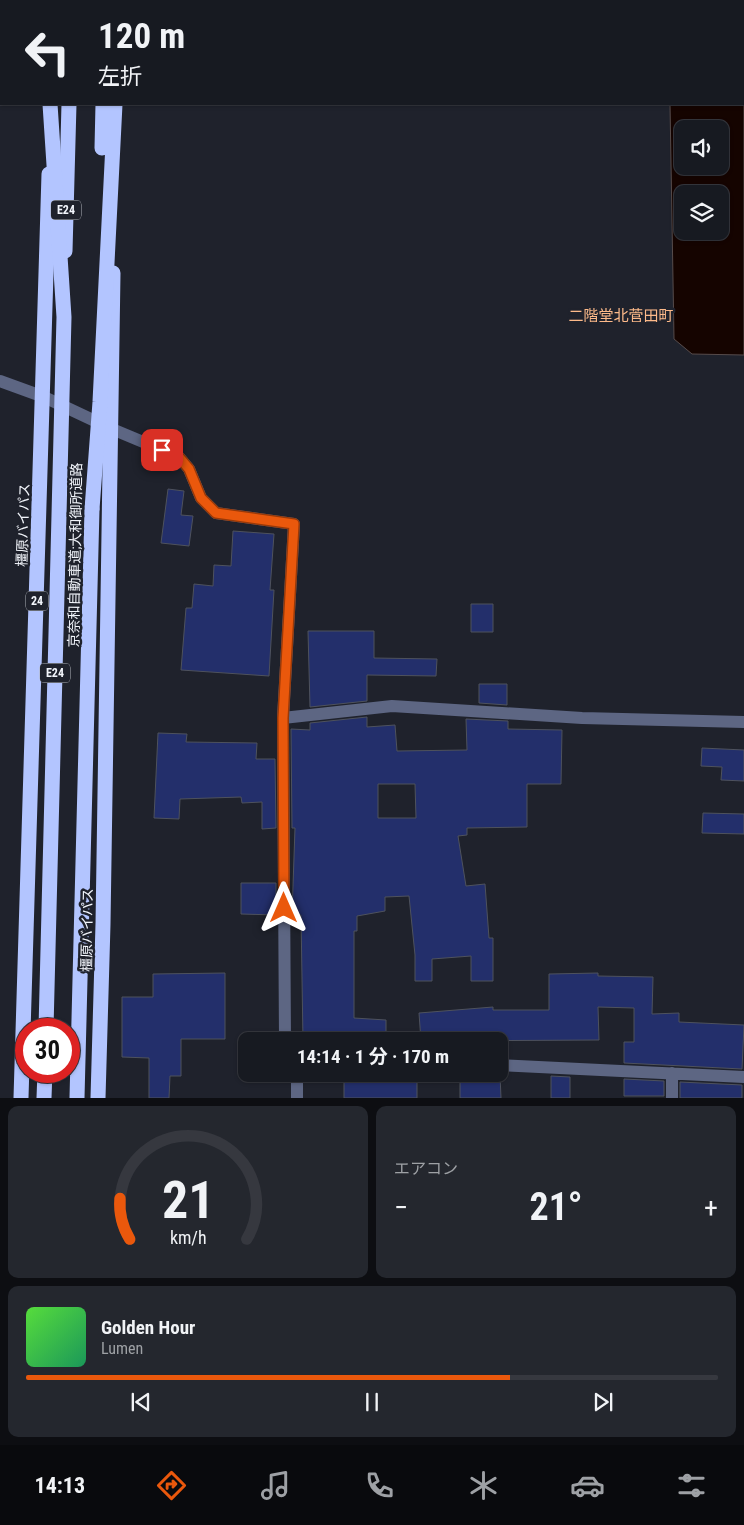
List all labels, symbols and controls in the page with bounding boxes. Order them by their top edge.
text: 120 m [98,16,185,57]
icon: left [15,20,80,85]
text: 左折 [98,64,142,89]
map controls [674,120,729,240]
button: sound [674,120,729,175]
button: layers [674,185,729,240]
road number: E24 [51,200,81,220]
district label: 二階堂北菅田町 [568,307,674,325]
pin [141,429,183,471]
icon: arrive [148,436,176,464]
street label: 京奈和自動車道;大和御所道路 [65,462,85,648]
street label: 橿原バイパス [14,483,32,567]
road number: 24 [26,592,48,610]
road number: E24 [40,664,70,682]
position arrow [257,881,309,933]
street label: 橿原バイパス [78,888,96,972]
speed limit sign: 30 [15,1018,80,1083]
text: 14:14 · 1 分 · 170 m [297,1045,449,1068]
text: エアコン [394,1159,458,1178]
text: 21 [162,1170,214,1231]
text: 21° [529,1185,583,1229]
text: − [394,1191,408,1224]
text: + [704,1191,718,1224]
text: km/h [170,1227,206,1248]
text: Golden Hour [101,1316,195,1339]
text: Lumen [101,1339,143,1358]
icon: previous [127,1388,155,1416]
icon: pause [358,1388,386,1416]
icon: next [589,1388,617,1416]
icon: directions [154,1468,189,1503]
icon: music [258,1468,293,1503]
icon: phone [362,1468,397,1503]
icon: climate [466,1468,501,1503]
icon: car [570,1468,605,1503]
icon: filters [674,1468,709,1503]
text: 14:13 [35,1473,85,1498]

